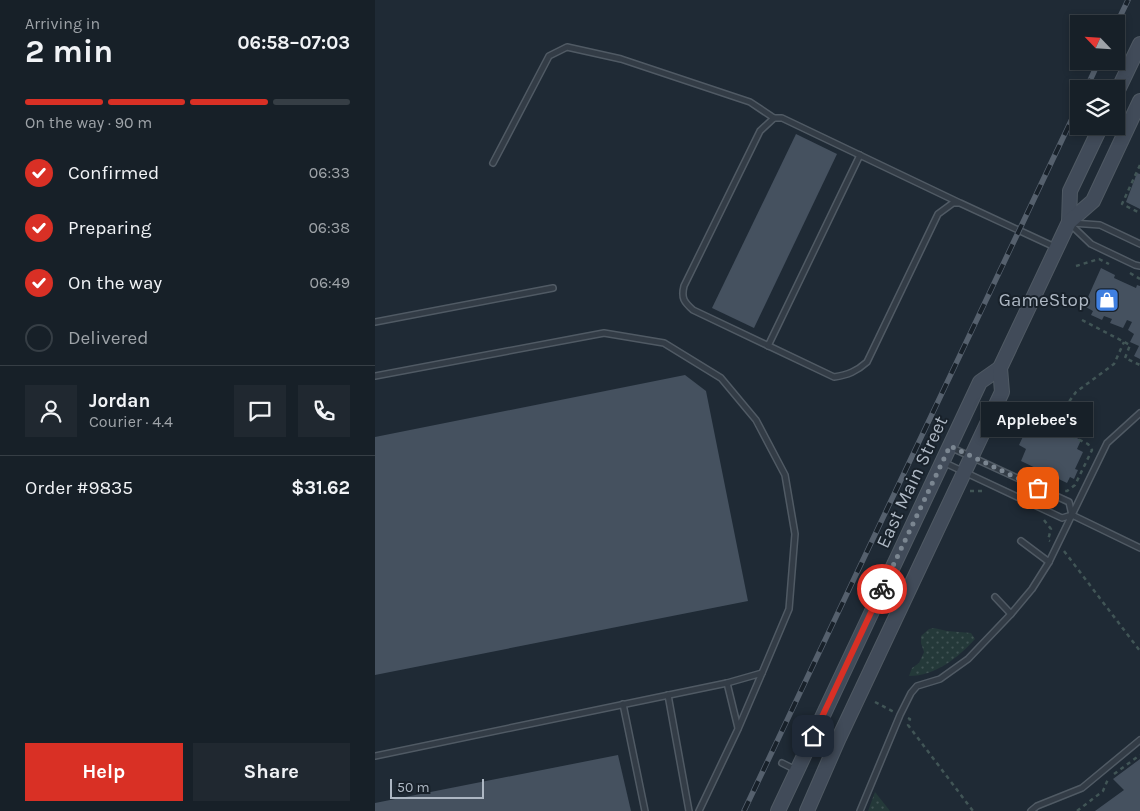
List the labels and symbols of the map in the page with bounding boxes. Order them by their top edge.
north arrow [1070,15,1125,70]
shop icon: GameStop [1094,287,1120,313]
place label: GameStop [999,289,1089,311]
callout: Applebee's [982,403,1094,438]
street label: East Main Street [872,412,952,552]
pin [1017,467,1059,509]
courier [857,564,907,614]
pin [792,715,834,757]
scale bar [390,776,484,799]

